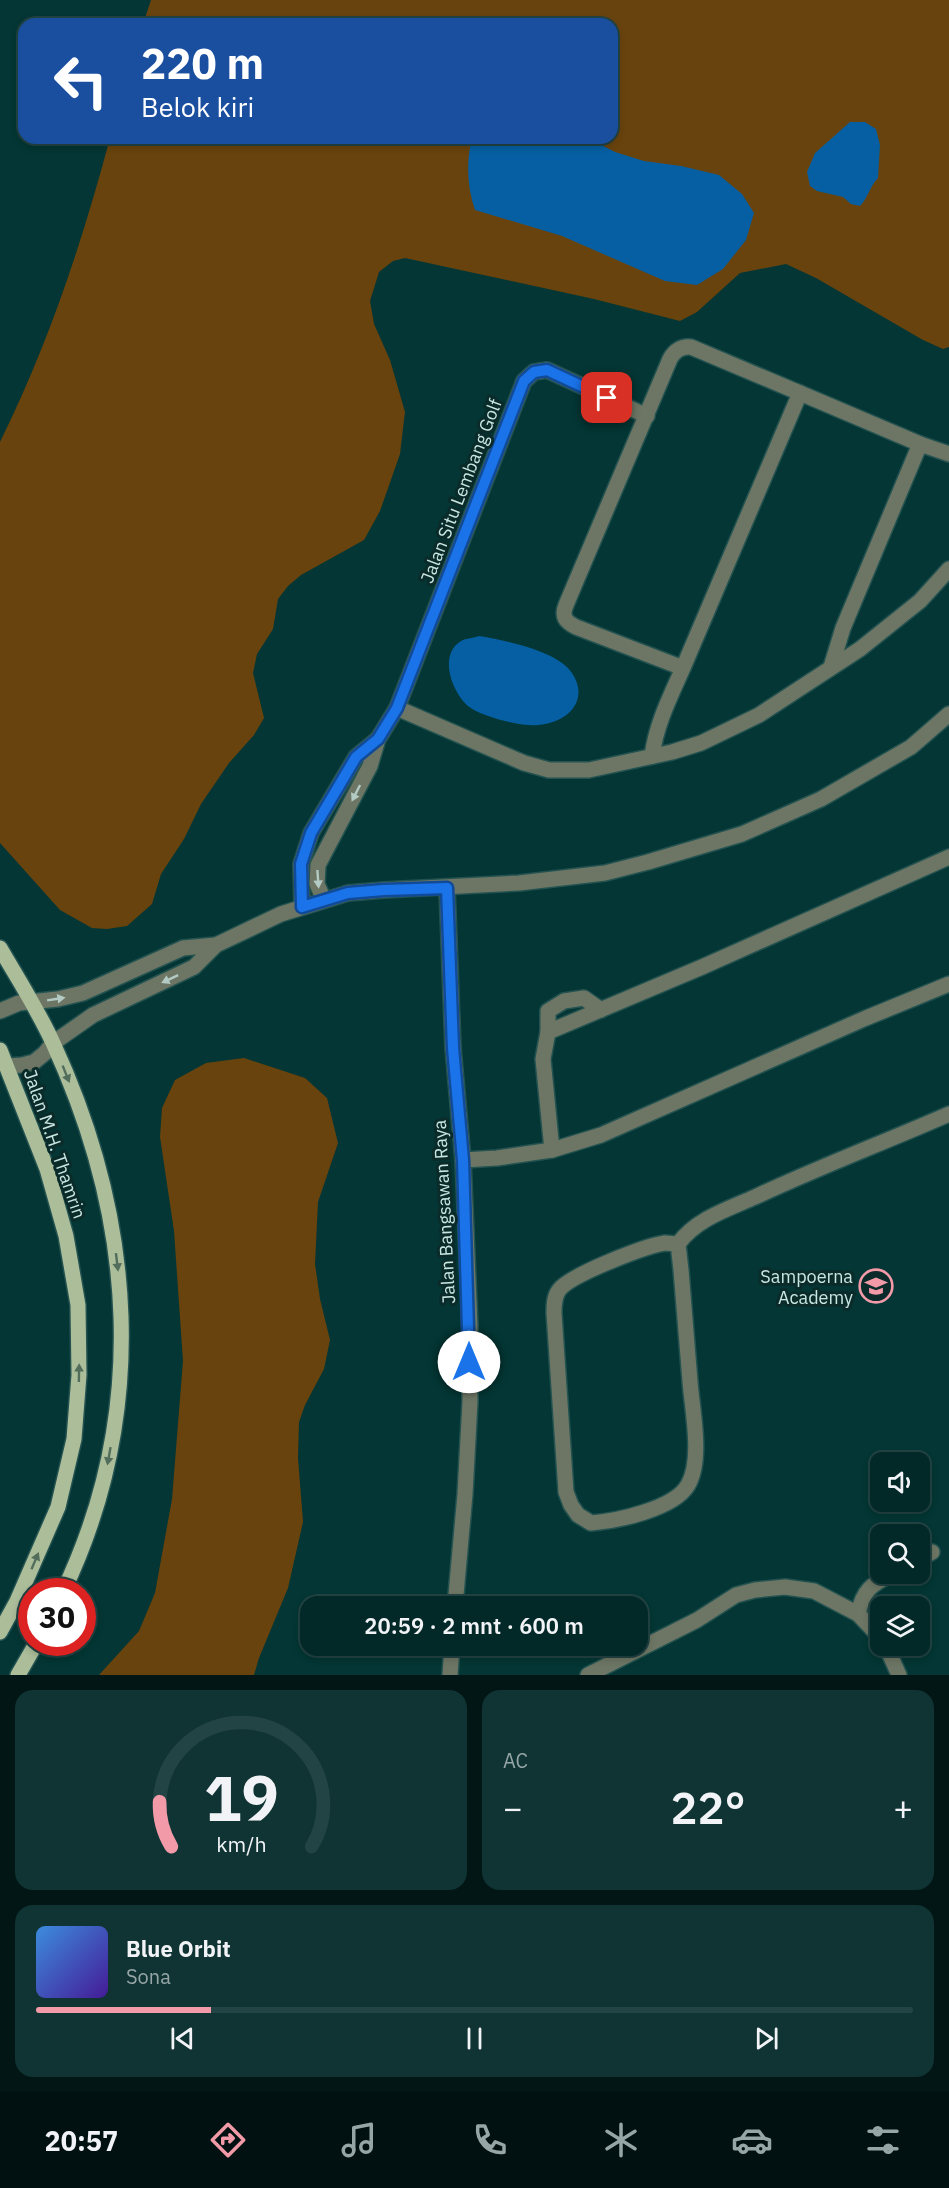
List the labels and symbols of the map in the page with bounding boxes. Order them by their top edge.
pin [581,372,632,423]
street label: Jalan Situ Lembang Golf [415,396,507,586]
one-way arrow [351,784,361,801]
one-way arrow [313,869,323,888]
one-way arrow [161,975,178,984]
one-way arrow [47,994,66,1003]
one-way arrow [62,1065,71,1083]
street label: Jalan M.H. Thamrin [19,1066,91,1222]
street label: Jalan Bangsawan Raya [428,1119,460,1305]
one-way arrow [113,1252,122,1271]
place label: Sampoerna Academy [760,1265,853,1309]
school or university icon: Sampoerna Academy [858,1268,894,1304]
position arrow [437,1330,501,1394]
one-way arrow [74,1363,84,1382]
one-way arrow [105,1446,114,1465]
one-way arrow [31,1552,40,1570]
speed limit sign: 30 [18,1578,96,1656]

